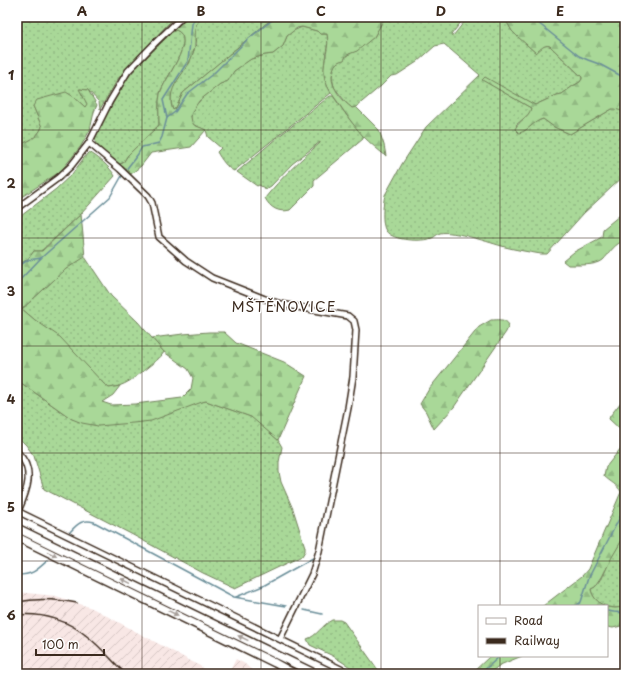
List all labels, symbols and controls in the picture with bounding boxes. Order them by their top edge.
text: A [77,1,87,20]
text: B [197,1,206,20]
text: C [316,1,326,20]
text: D [436,1,446,20]
text: E [556,1,564,20]
text: 1 [8,65,14,84]
text: 2 [6,173,16,192]
text: 3 [7,281,16,300]
district label: MŠTĚNOVICE [231,296,337,317]
text: 4 [7,389,16,408]
text: 5 [7,497,15,516]
one-way arrow [46,551,58,557]
one-way arrow [120,578,132,585]
text: 6 [6,605,16,624]
legend [478,605,608,657]
one-way arrow [167,610,179,616]
text: Road [514,611,543,629]
scale bar [36,631,104,657]
text: Railway [514,631,560,649]
text: 100 m [42,635,79,653]
one-way arrow [237,635,248,641]

